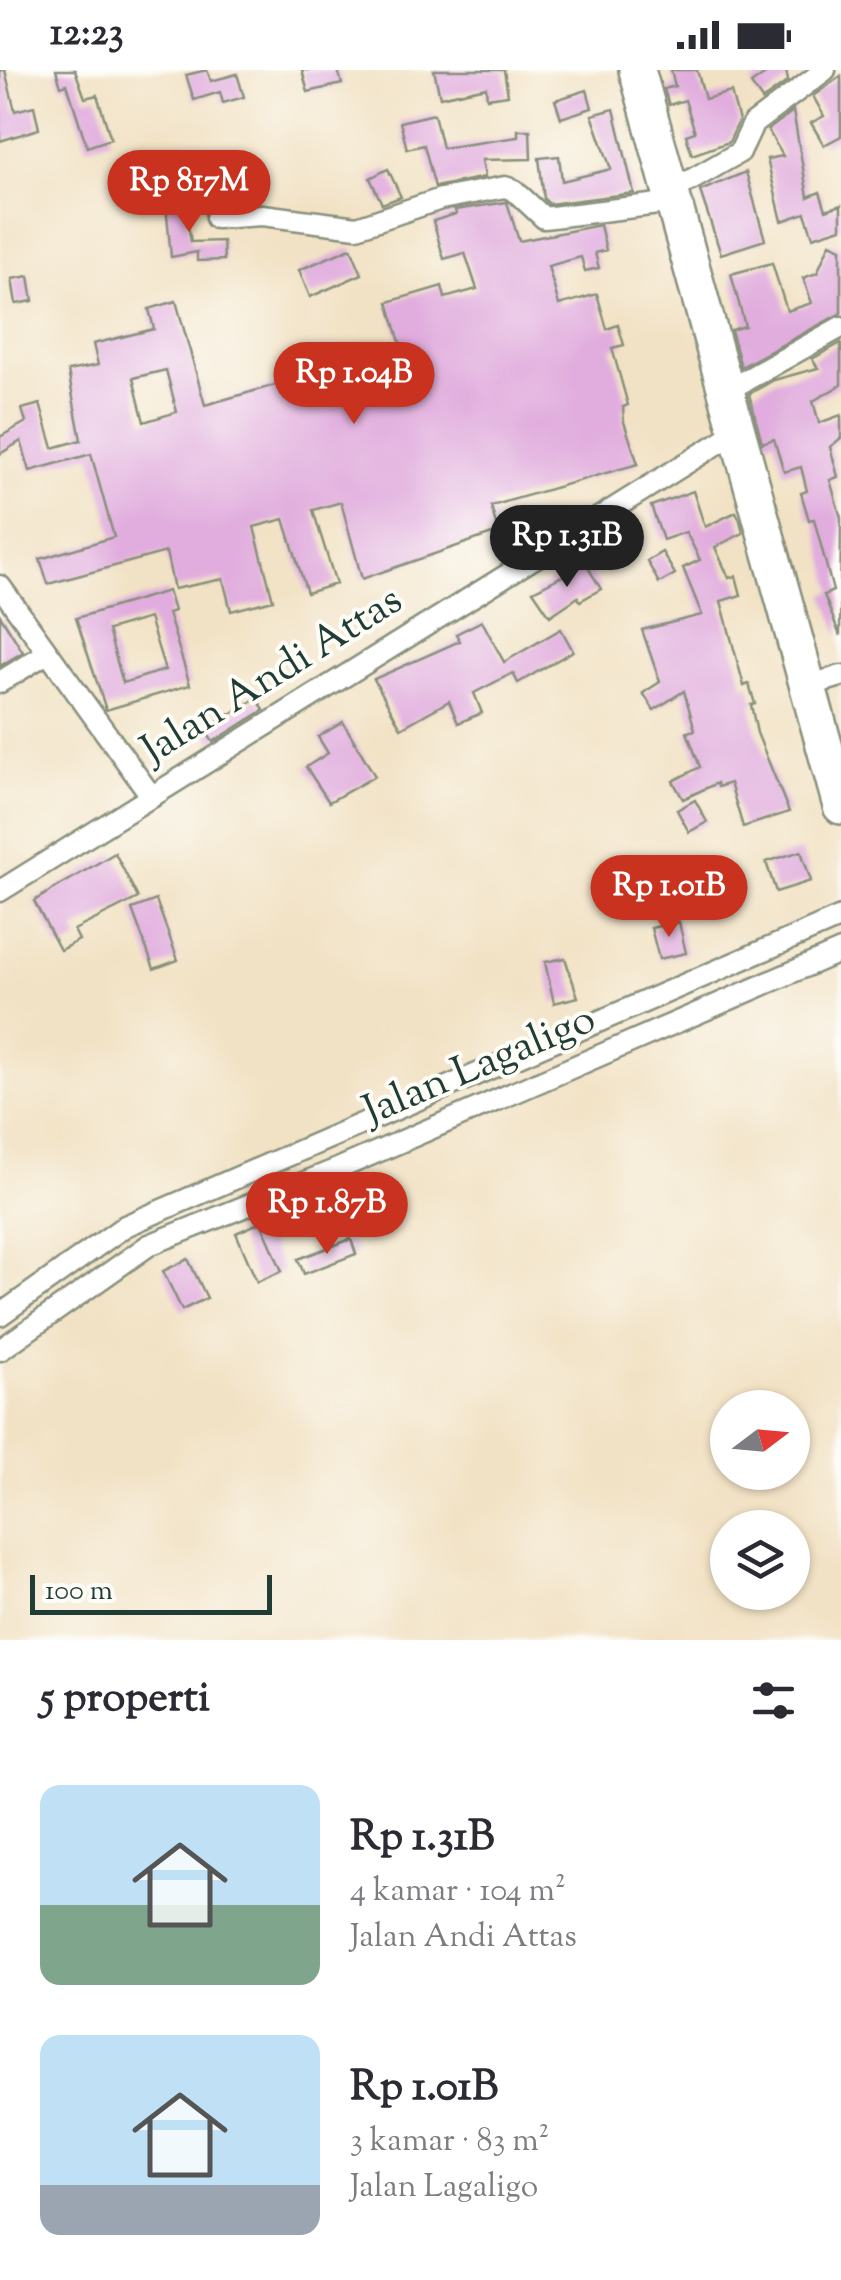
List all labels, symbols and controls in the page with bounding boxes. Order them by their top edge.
text: 12:23 [50,8,124,62]
pin: Rp 817M [97,150,281,235]
text: Rp 817M [129,159,249,205]
pin: Rp 1.04B [251,342,457,427]
text: Rp 1.04B [296,351,412,397]
pin: Rp 1.31B [464,505,670,590]
text: Rp 1.31B [512,514,622,560]
street label: Jalan Andi Attas [129,573,415,782]
pin: Rp 1.01B [566,855,772,940]
text: Rp 1.01B [613,864,725,910]
street label: Jalan Lagaligo [353,991,605,1144]
pin: Rp 1.87B [224,1172,430,1257]
text: Rp 1.87B [268,1181,386,1227]
north arrow [710,1390,810,1490]
map controls [710,1390,810,1610]
button: layers [710,1510,810,1610]
scale bar [30,1570,272,1614]
text: 100 m [45,1572,113,1612]
text: 5 properti [40,1670,210,1730]
icon: filters [746,1673,801,1728]
text: Rp 1.31B [350,1809,495,1869]
icon: home [120,1825,240,1945]
text: 4 kamar · 104 m² [350,1869,566,1915]
text: Jalan Andi Attas [350,1915,577,1961]
text: Rp 1.01B [350,2059,498,2119]
icon: home [120,2075,240,2195]
text: 3 kamar · 83 m² [350,2119,549,2165]
text: Jalan Lagaligo [350,2165,538,2211]

